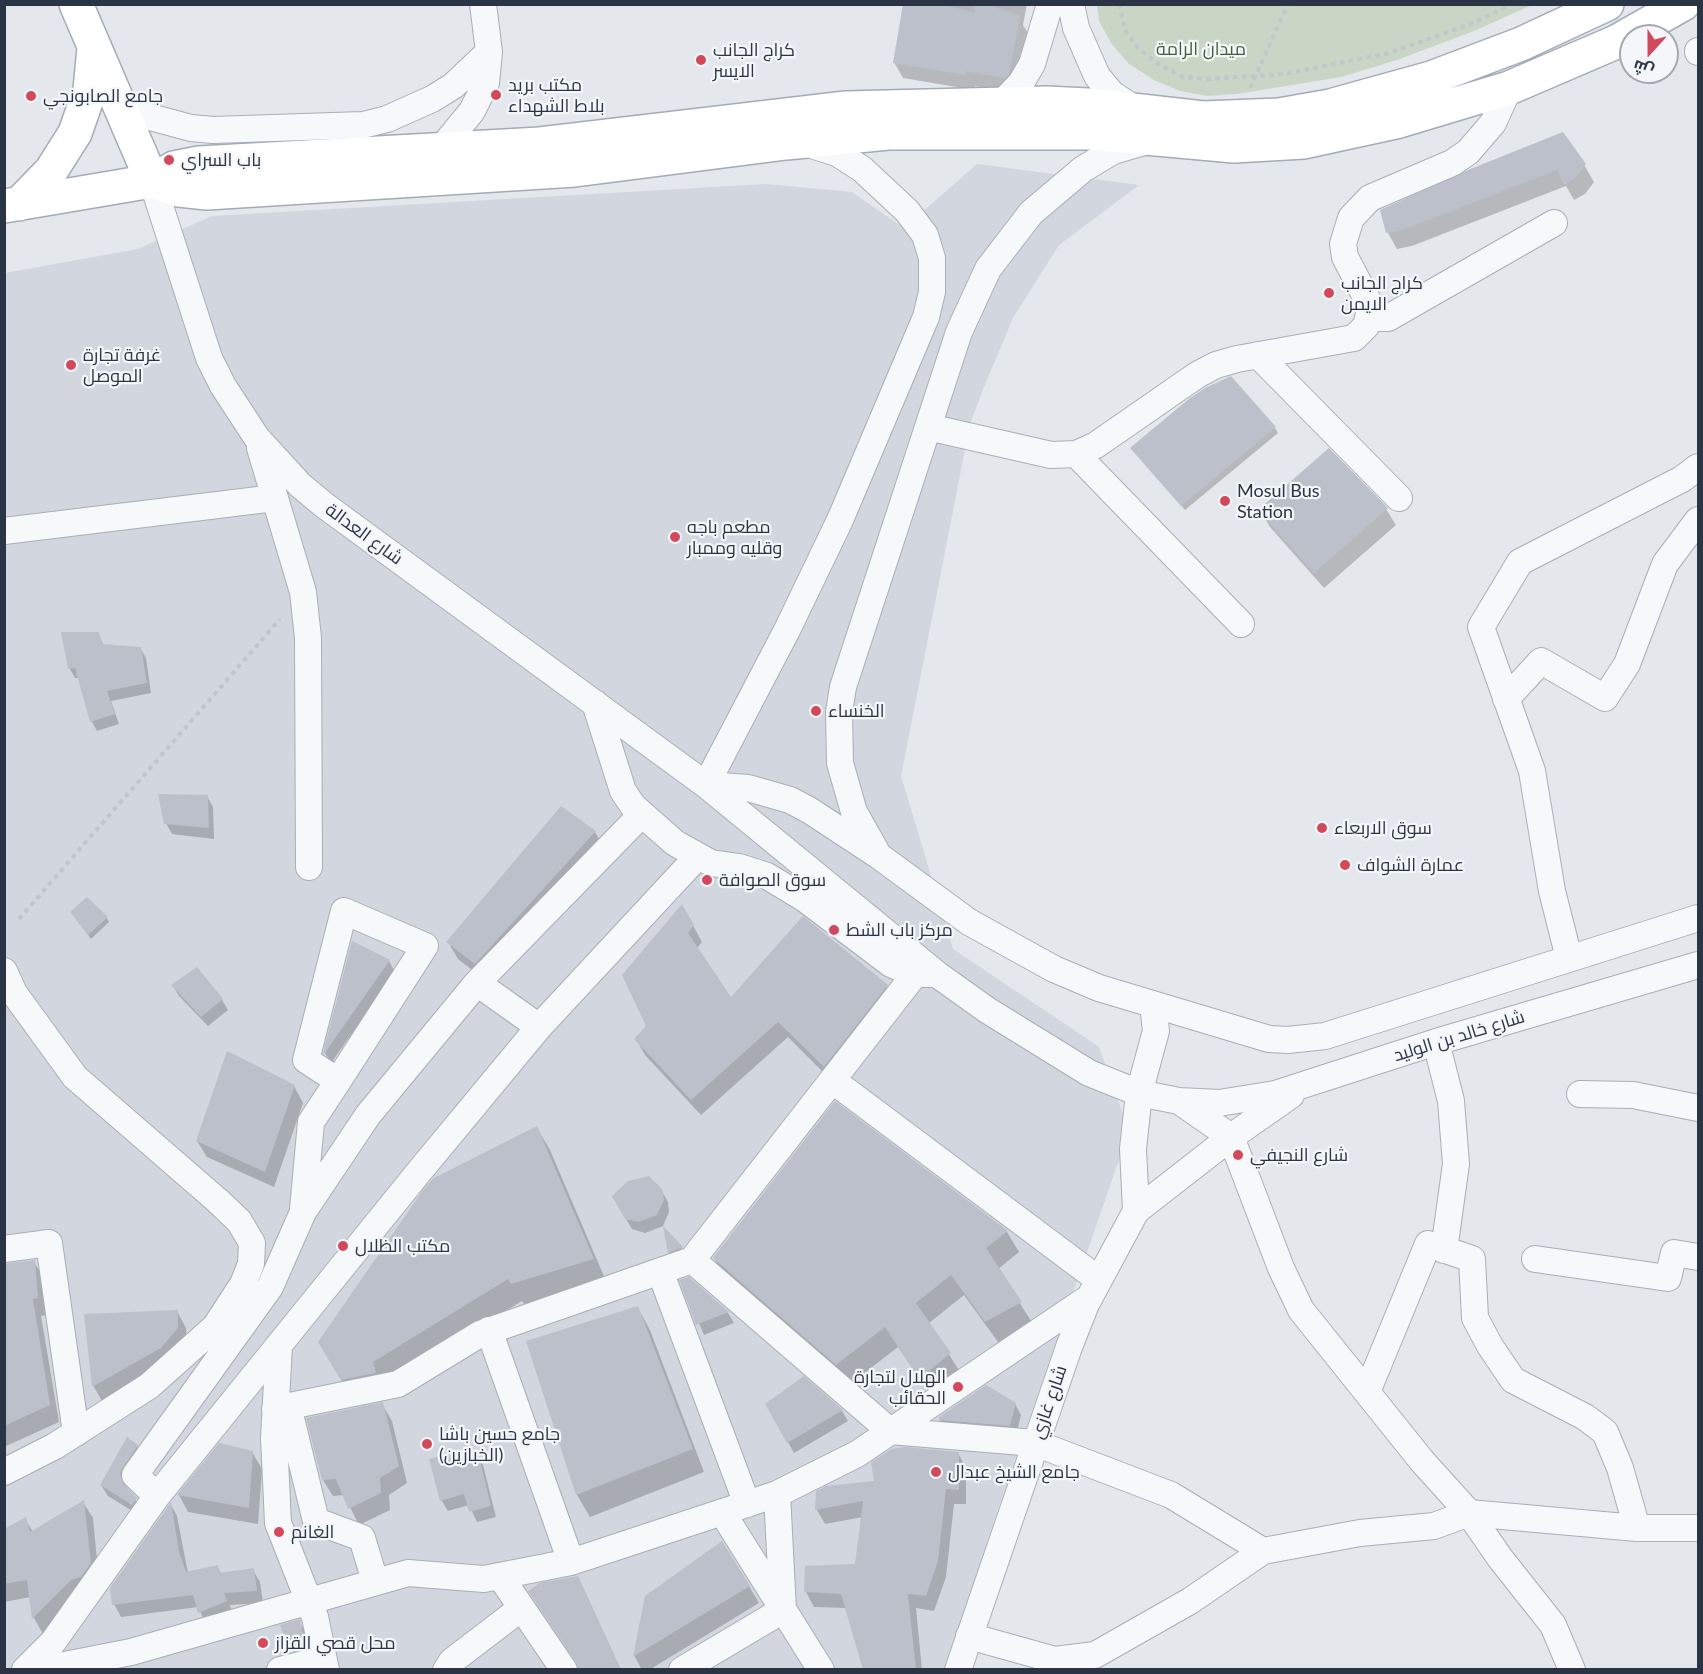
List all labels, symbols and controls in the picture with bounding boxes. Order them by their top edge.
north arrow [1619,24,1679,84]
park label: ميدان الرامة [1156,38,1246,60]
place label: كراج الجانب الايسر [713,39,795,82]
marker: كراج الجانب الايسر [694,53,708,67]
text: ش [1630,57,1656,82]
place label: مكتب بريد بلاط الشهداء [508,74,605,116]
place label: جامع الصابونجي [43,85,163,107]
marker: مكتب بريد بلاط الشهداء [489,88,503,102]
marker: جامع الصابونجي [24,89,38,103]
place label: باب السراي [181,149,261,171]
marker: باب السراي [162,153,176,167]
place label: كراج الجانب الايمن [1341,272,1423,314]
marker: كراج الجانب الايمن [1322,286,1336,300]
place label: غرفة تجارة الموصل [83,344,161,386]
marker: غرفة تجارة الموصل [64,358,78,372]
place label: Mosul Bus Station [1237,480,1320,522]
marker: Mosul Bus Station [1218,494,1232,508]
street label: شارع العدالة [321,499,407,569]
place label: مطعم باجه وقليه وممبار [687,516,782,558]
marker: مطعم باجه وقليه وممبار [668,530,682,544]
place label: الخنساء [828,700,885,722]
marker: الخنساء [809,704,823,718]
place label: سوق الاربعاء [1334,817,1432,839]
marker: سوق الاربعاء [1315,821,1329,835]
place label: عمارة الشواف [1357,854,1464,876]
marker: عمارة الشواف [1338,858,1352,872]
place label: سوق الصوافة [719,869,826,891]
marker: سوق الصوافة [700,873,714,887]
place label: مركز باب الشط [846,919,953,941]
marker: مركز باب الشط [827,923,841,937]
street label: شارع خالد بن الوليد [1391,1006,1527,1066]
place label: شارع النجيفي [1250,1144,1348,1166]
marker: شارع النجيفي [1231,1148,1245,1162]
place label: مكتب الظلال [355,1235,450,1257]
marker: مكتب الظلال [336,1239,350,1253]
street label: شارع غازي [1026,1362,1072,1442]
place label: الهلال لتجارة الحقائب [854,1366,946,1408]
marker: الهلال لتجارة الحقائب [951,1380,965,1394]
place label: جامع حسين باشا (الخبازين) [439,1423,560,1466]
marker: جامع حسين باشا (الخبازين) [420,1437,434,1451]
place label: جامع الشيخ عبدال [948,1461,1080,1483]
marker: جامع الشيخ عبدال [929,1465,943,1479]
place label: الغانم [291,1521,334,1543]
marker: الغانم [272,1525,286,1539]
place label: محل قصي القزاز [275,1632,396,1654]
marker: محل قصي القزاز [256,1636,270,1650]

